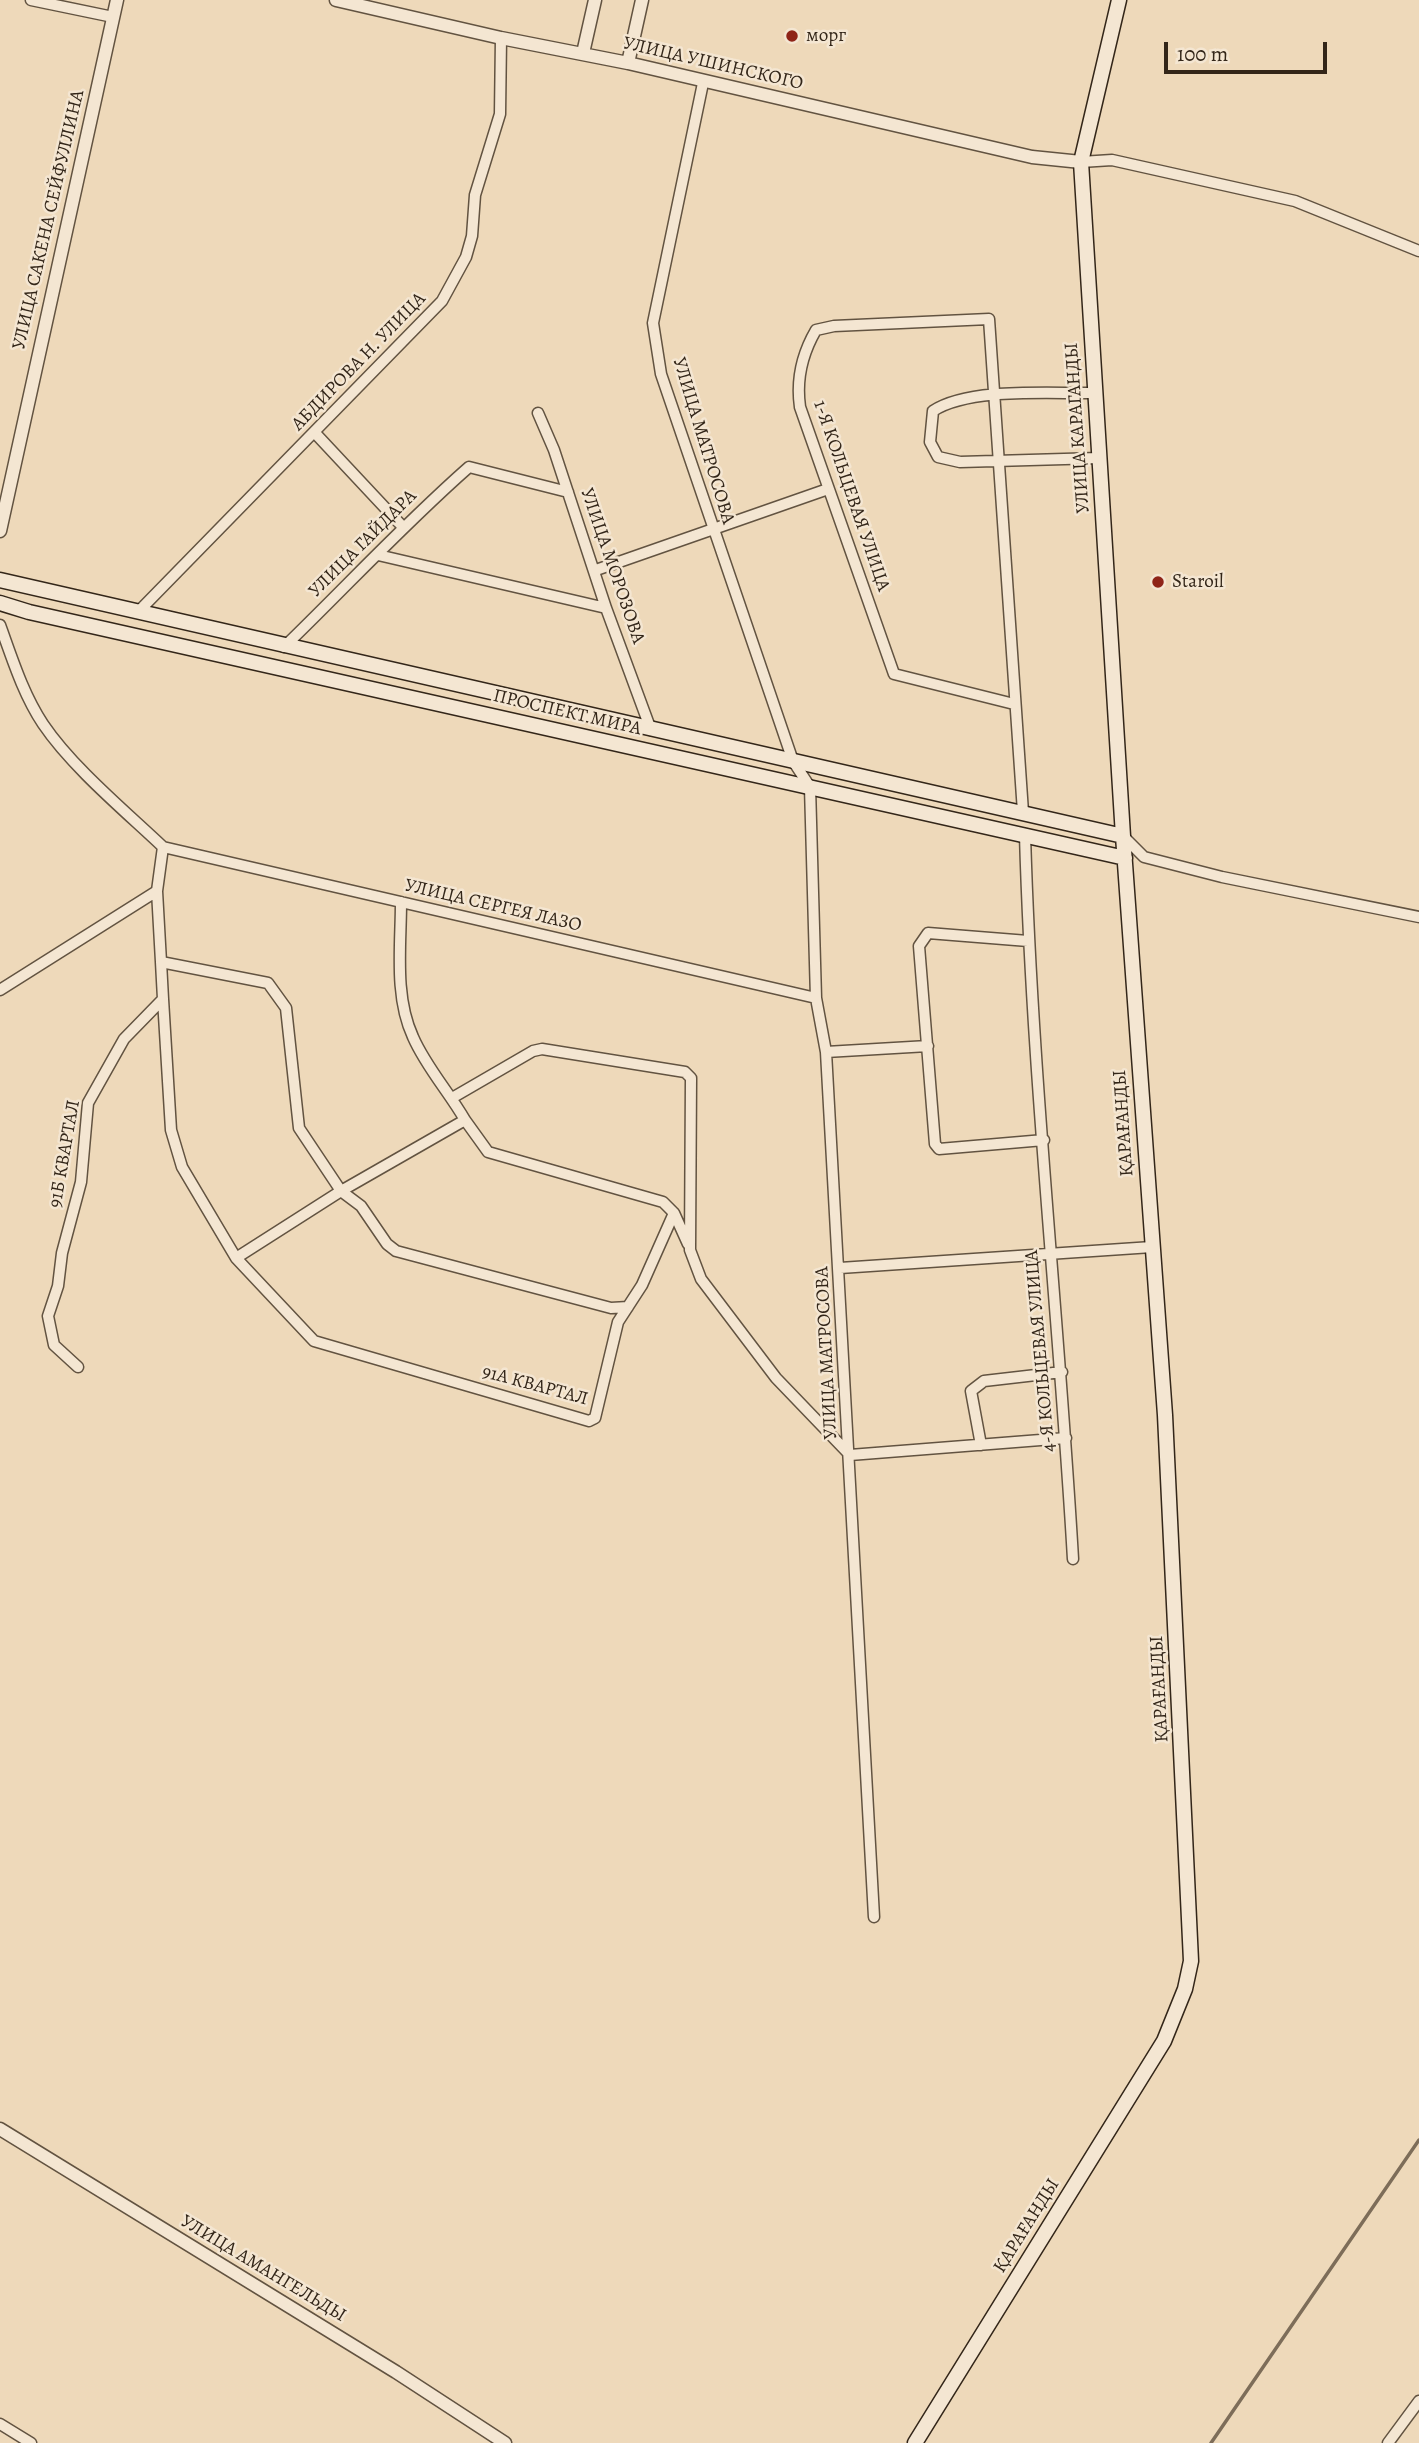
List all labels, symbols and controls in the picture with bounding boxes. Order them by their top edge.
place label: морг [806,25,846,47]
marker: морг [784,28,800,44]
scale bar [1167,28,1330,72]
street label: УЛИЦА УШИНСКОГО [621,32,805,96]
text: 100 m [1177,40,1228,68]
street label: УЛИЦА САКЕНА СЕЙФУЛЛИНА [8,88,90,352]
street label: АБДИРОВА Н. УЛИЦА [287,288,431,436]
street label: УЛИЦА КАРАГАНДЫ [1061,342,1095,514]
street label: УЛИЦА МАТРОСОВА [667,355,739,527]
street label: 1-Я КОЛЬЦЕВАЯ УЛИЦА [808,398,894,594]
street label: УЛИЦА ГАЙДАРА [304,485,422,603]
street label: УЛИЦА МОРОЗОВА [575,485,649,647]
place label: Staroil [1172,571,1224,593]
marker: Staroil [1150,574,1166,590]
street label: ПРОСПЕКТ МИРА [491,685,643,741]
street label: УЛИЦА СЕРГЕЯ ЛАЗО [402,875,584,937]
street label: ҚАРАҒАНДЫ [1109,1069,1139,1177]
street label: 91Б КВАРТАЛ [44,1098,86,1210]
street label: 4-Я КОЛЬЦЕВАЯ УЛИЦА [1021,1249,1061,1453]
street label: УЛИЦА МАТРОСОВА [811,1266,843,1440]
street label: 91А КВАРТАЛ [480,1361,590,1411]
street label: ҚАРАҒАНДЫ [1146,1635,1174,1743]
street label: ҚАРАҒАНДЫ [989,2175,1065,2277]
street label: УЛИЦА АМАНГЕЛЬДЫ [176,2211,350,2327]

